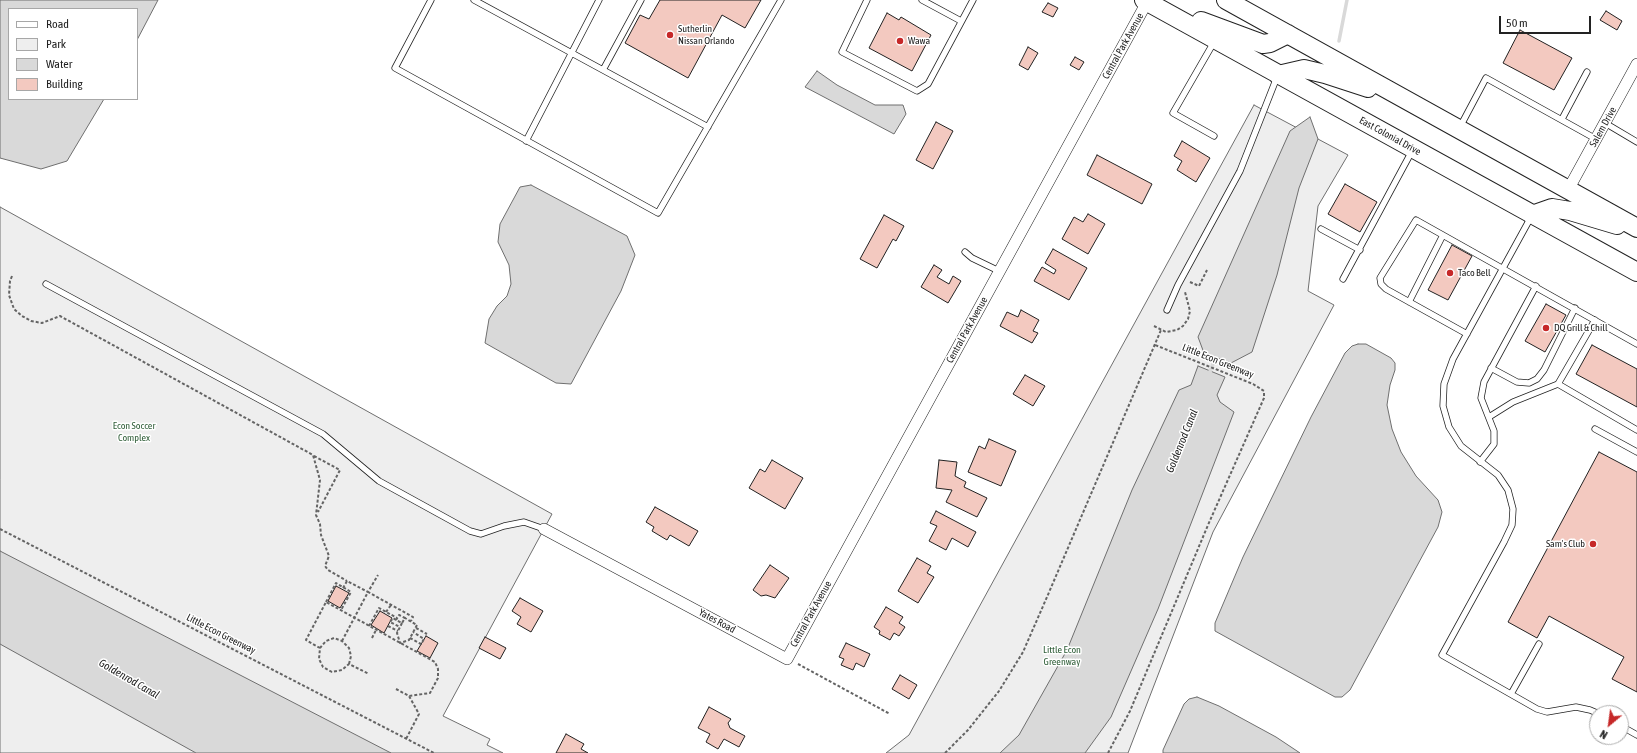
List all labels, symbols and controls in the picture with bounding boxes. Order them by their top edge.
legend [8,8,138,100]
scale bar [1501,8,1593,34]
street label: Central Park Avenue [1100,11,1146,81]
text: 50 m [1506,16,1528,30]
text: Road [46,17,69,31]
place label: Sutherlin Nissan Orlando [678,23,735,46]
marker: Sutherlin Nissan Orlando [665,30,675,40]
place label: Wawa [908,35,930,47]
marker: Wawa [895,36,905,46]
text: Park [46,37,66,51]
text: Water [46,57,72,71]
text: Building [46,77,83,91]
street label: Salem Drive [1587,105,1619,149]
street label: East Colonial Drive [1357,114,1423,158]
place label: Taco Bell [1458,267,1491,279]
marker: Taco Bell [1445,268,1455,278]
street label: Central Park Avenue [944,295,990,365]
place label: DQ Grill & Chill [1554,322,1608,334]
marker: DQ Grill & Chill [1541,323,1551,333]
street label: Little Econ Greenway [1181,341,1255,381]
water label: Goldenrod Canal [1163,407,1201,475]
park label: Econ Soccer Complex [113,420,155,444]
place label: Sam's Club [1546,538,1585,550]
marker: Sam's Club [1588,539,1598,549]
street label: Central Park Avenue [788,579,834,649]
street label: Yates Road [697,606,737,636]
street label: Little Econ Greenway [184,611,258,657]
park label: Little Econ Greenway [1043,644,1081,668]
water label: Goldenrod Canal [96,656,162,702]
north arrow [1589,705,1629,745]
text: N [1598,728,1609,741]

